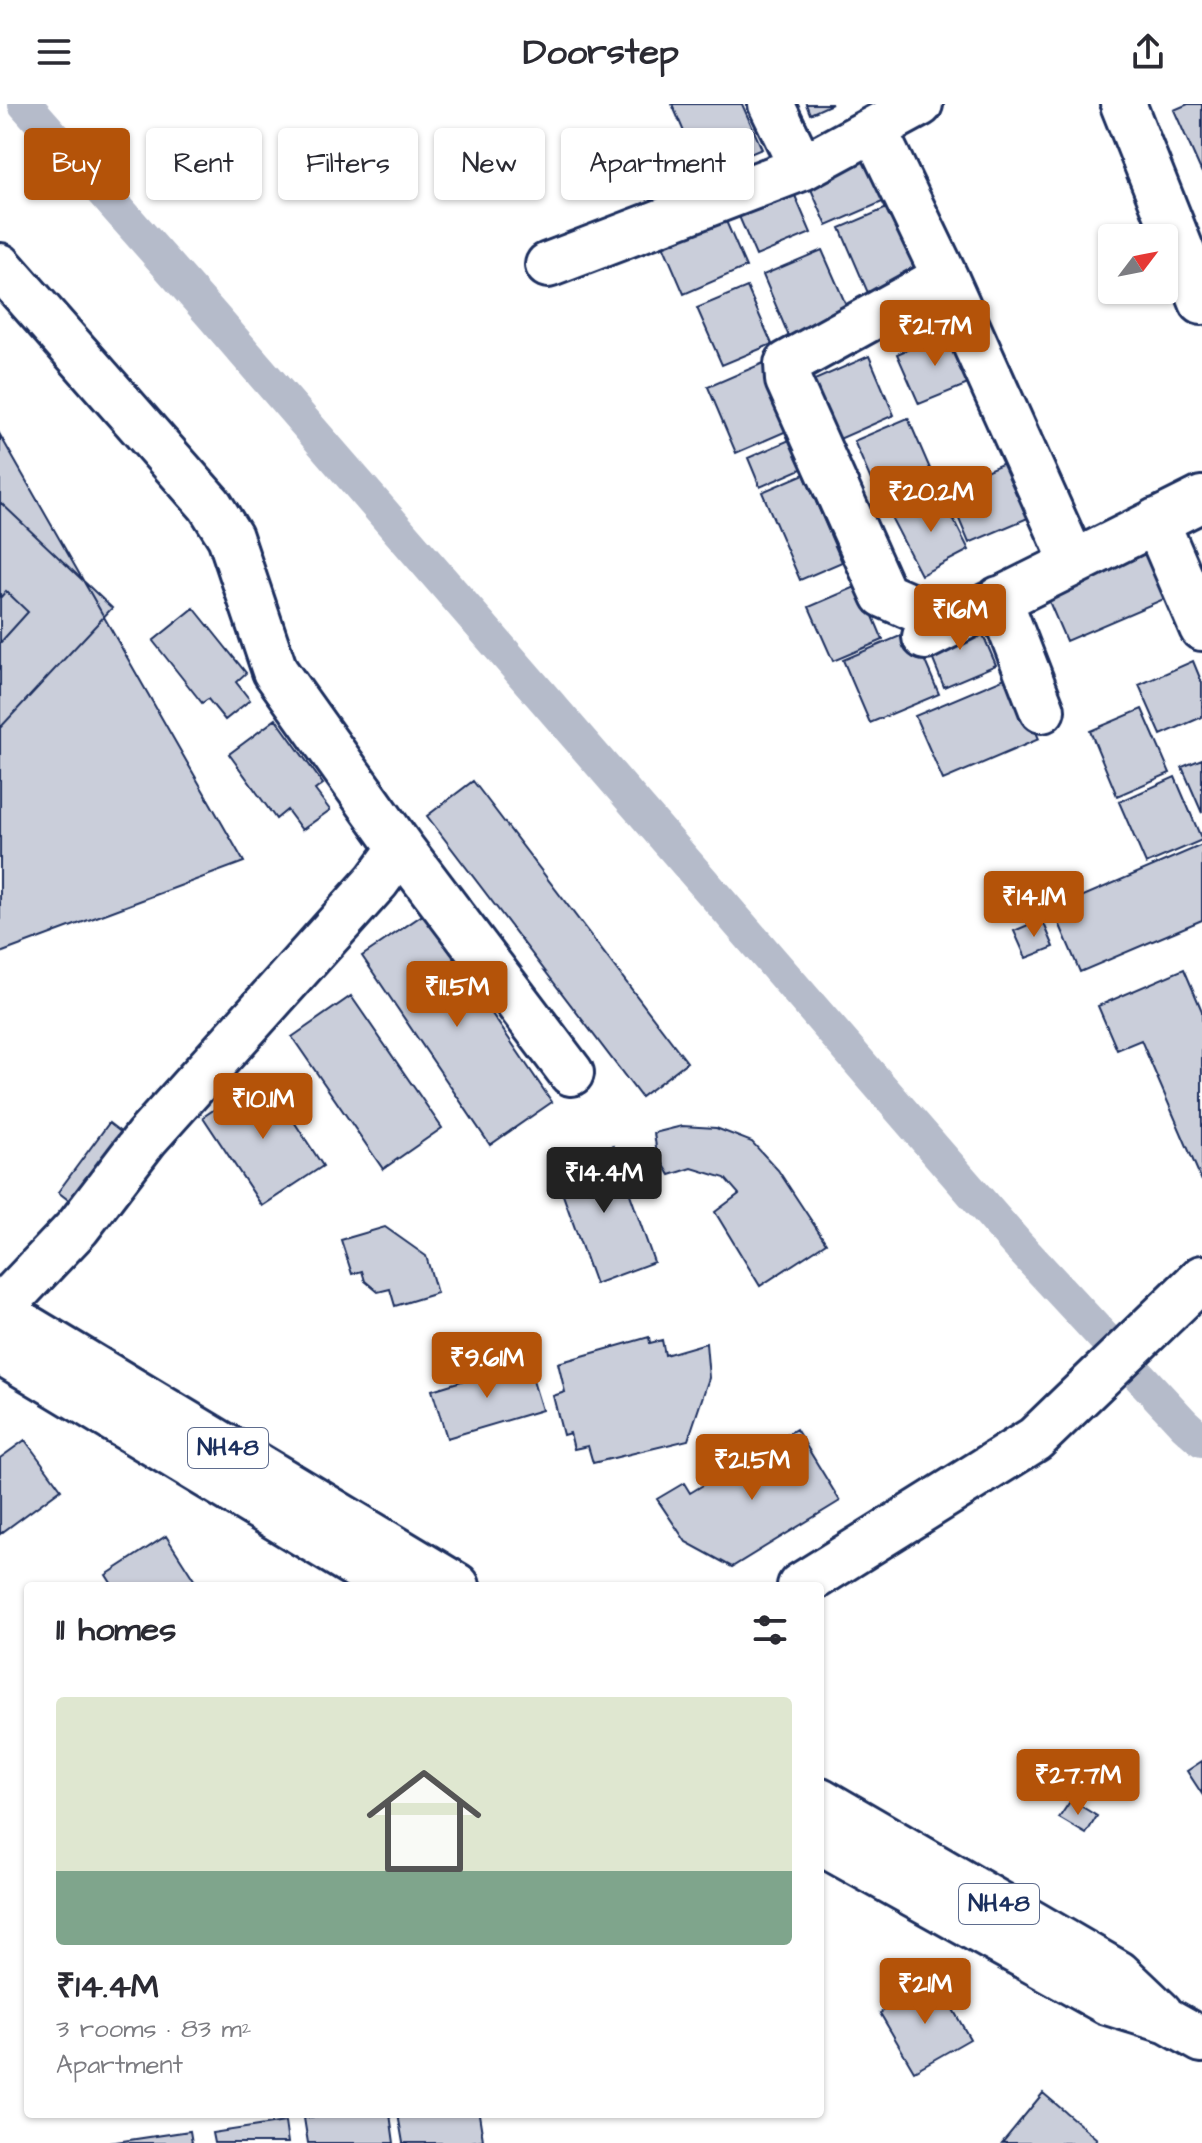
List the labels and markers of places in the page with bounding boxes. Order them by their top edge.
pin: ₹21.7M [870,300,1000,368]
pin: ₹20.2M [866,466,996,534]
pin: ₹16M [913,584,1007,652]
pin: ₹14.1M [969,871,1099,939]
pin: ₹11.5M [392,961,522,1029]
pin: ₹10.1M [198,1073,328,1141]
pin: ₹14.4M [539,1147,669,1215]
pin: ₹9.61M [422,1332,552,1400]
pin: ₹21.5M [687,1434,817,1502]
pin: ₹27.7M [1013,1749,1143,1817]
pin: ₹21M [878,1958,972,2026]

